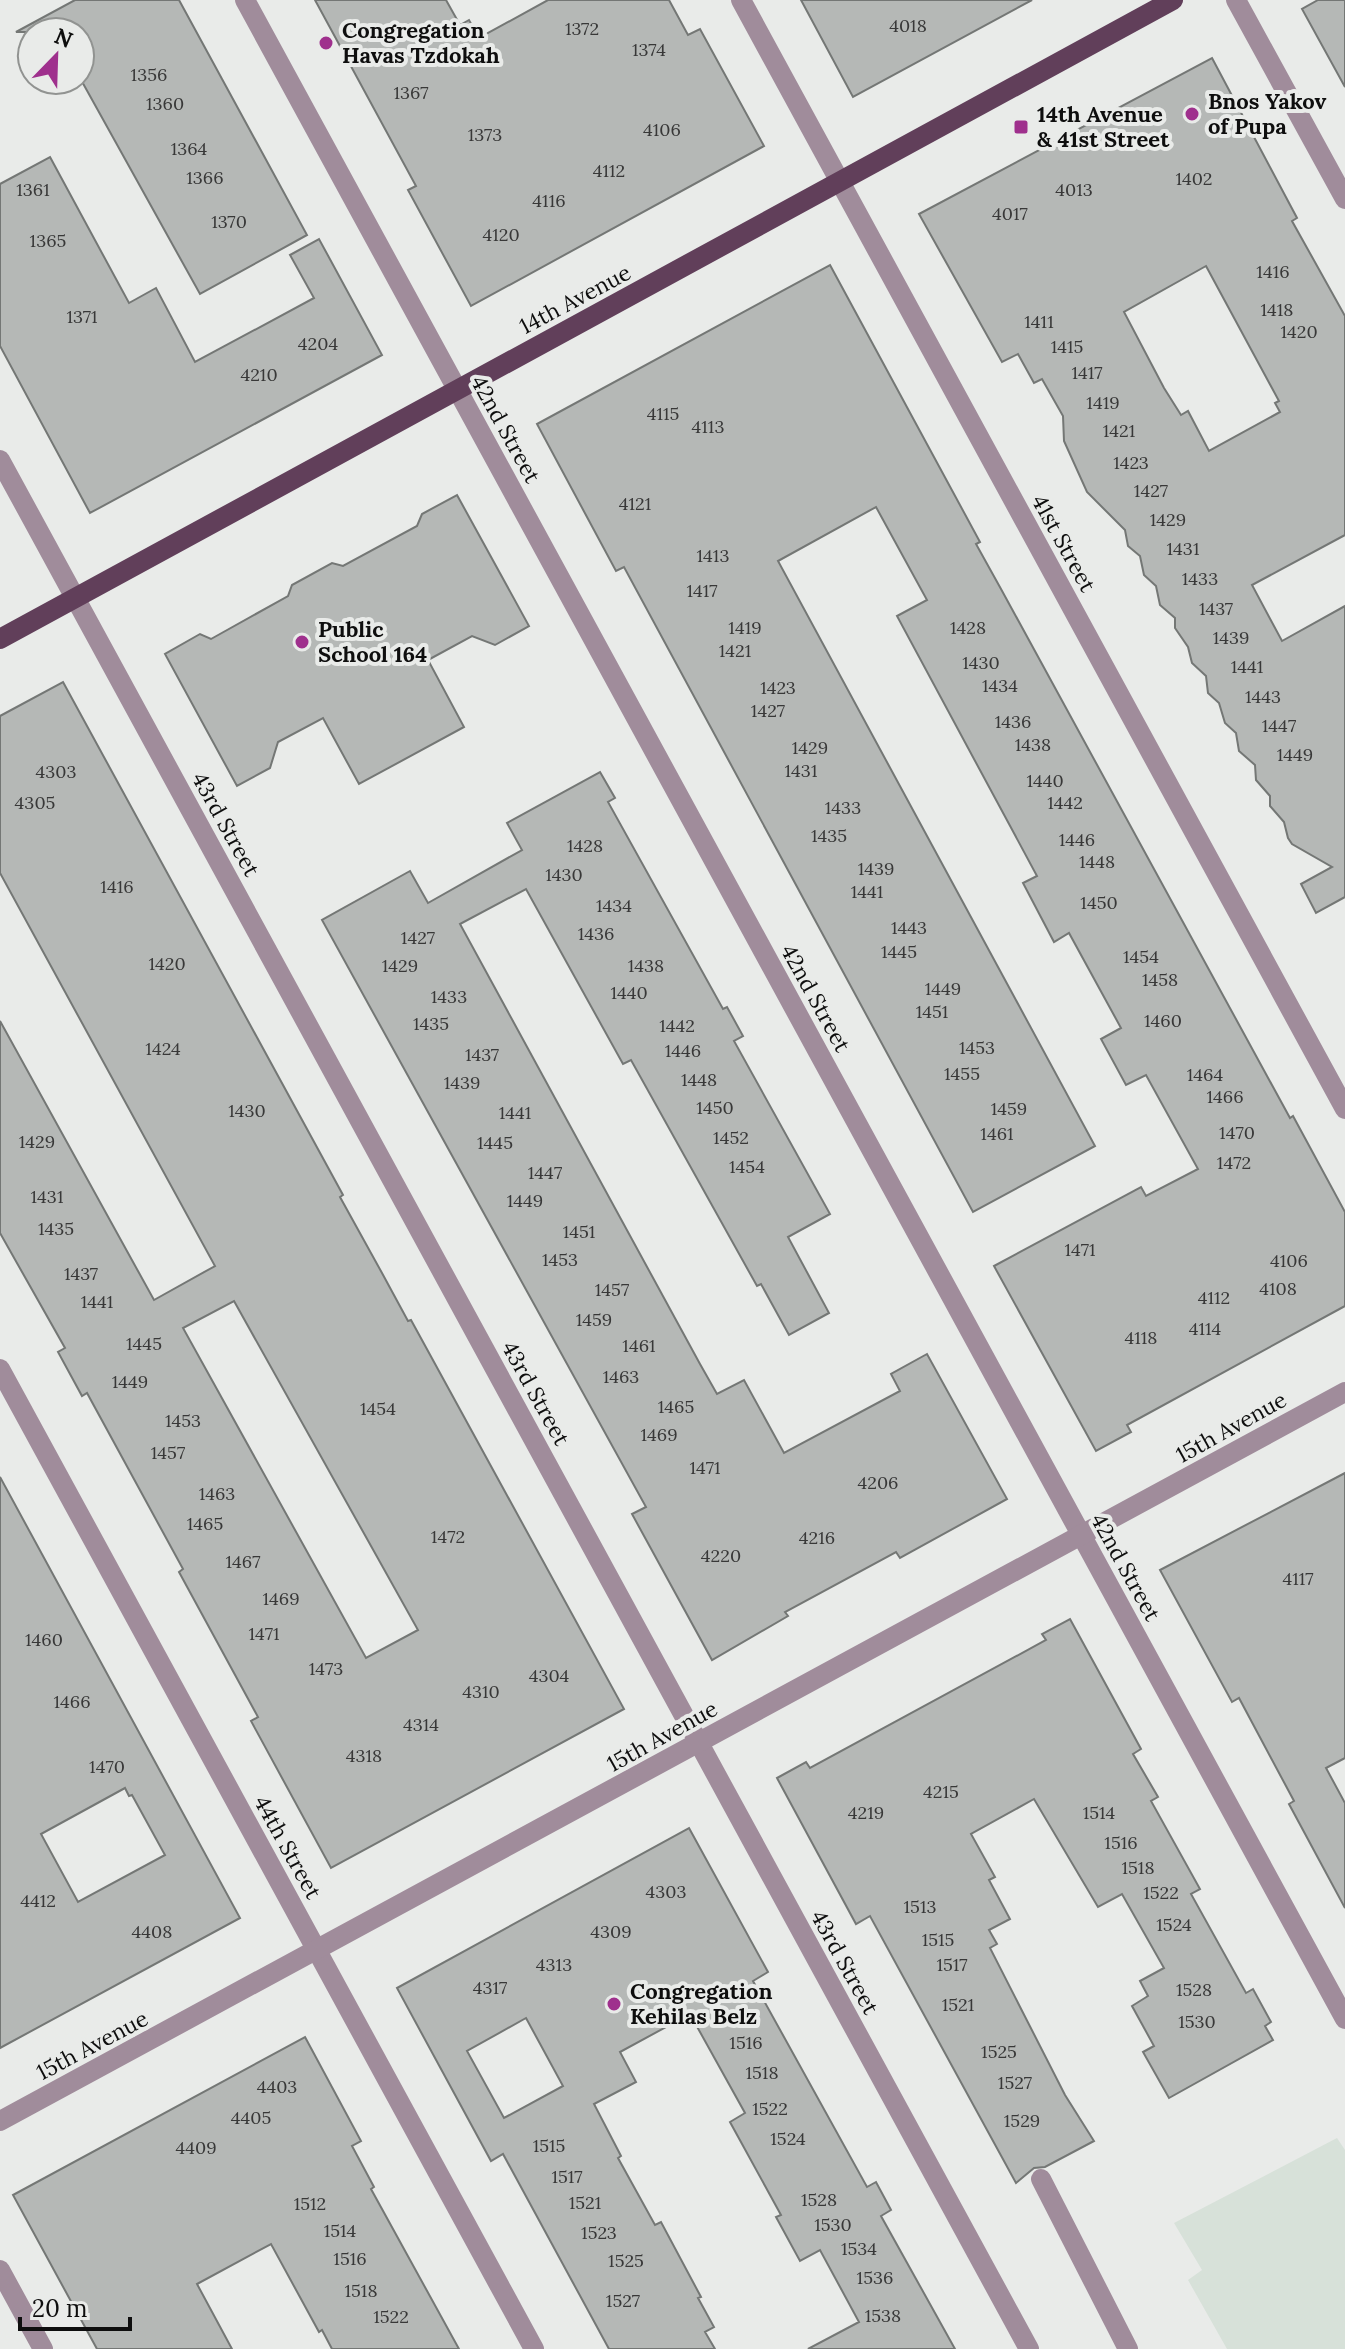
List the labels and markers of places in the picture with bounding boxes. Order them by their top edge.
place label: Congregation Havas Tzdokah [342,16,500,69]
marker: Congregation Havas Tzdokah [317,34,335,52]
place label: Bnos Yakov of Pupa [1208,87,1327,140]
place label: 14th Avenue & 41st Street [1037,100,1170,153]
marker: Bnos Yakov of Pupa [1183,105,1201,123]
marker: 14th Avenue & 41st Street [1012,118,1030,136]
place label: Public School 164 [318,615,427,668]
marker: Public School 164 [293,633,311,651]
place label: Congregation Kehilas Belz [630,1977,772,2030]
marker: Congregation Kehilas Belz [605,1995,623,2013]

